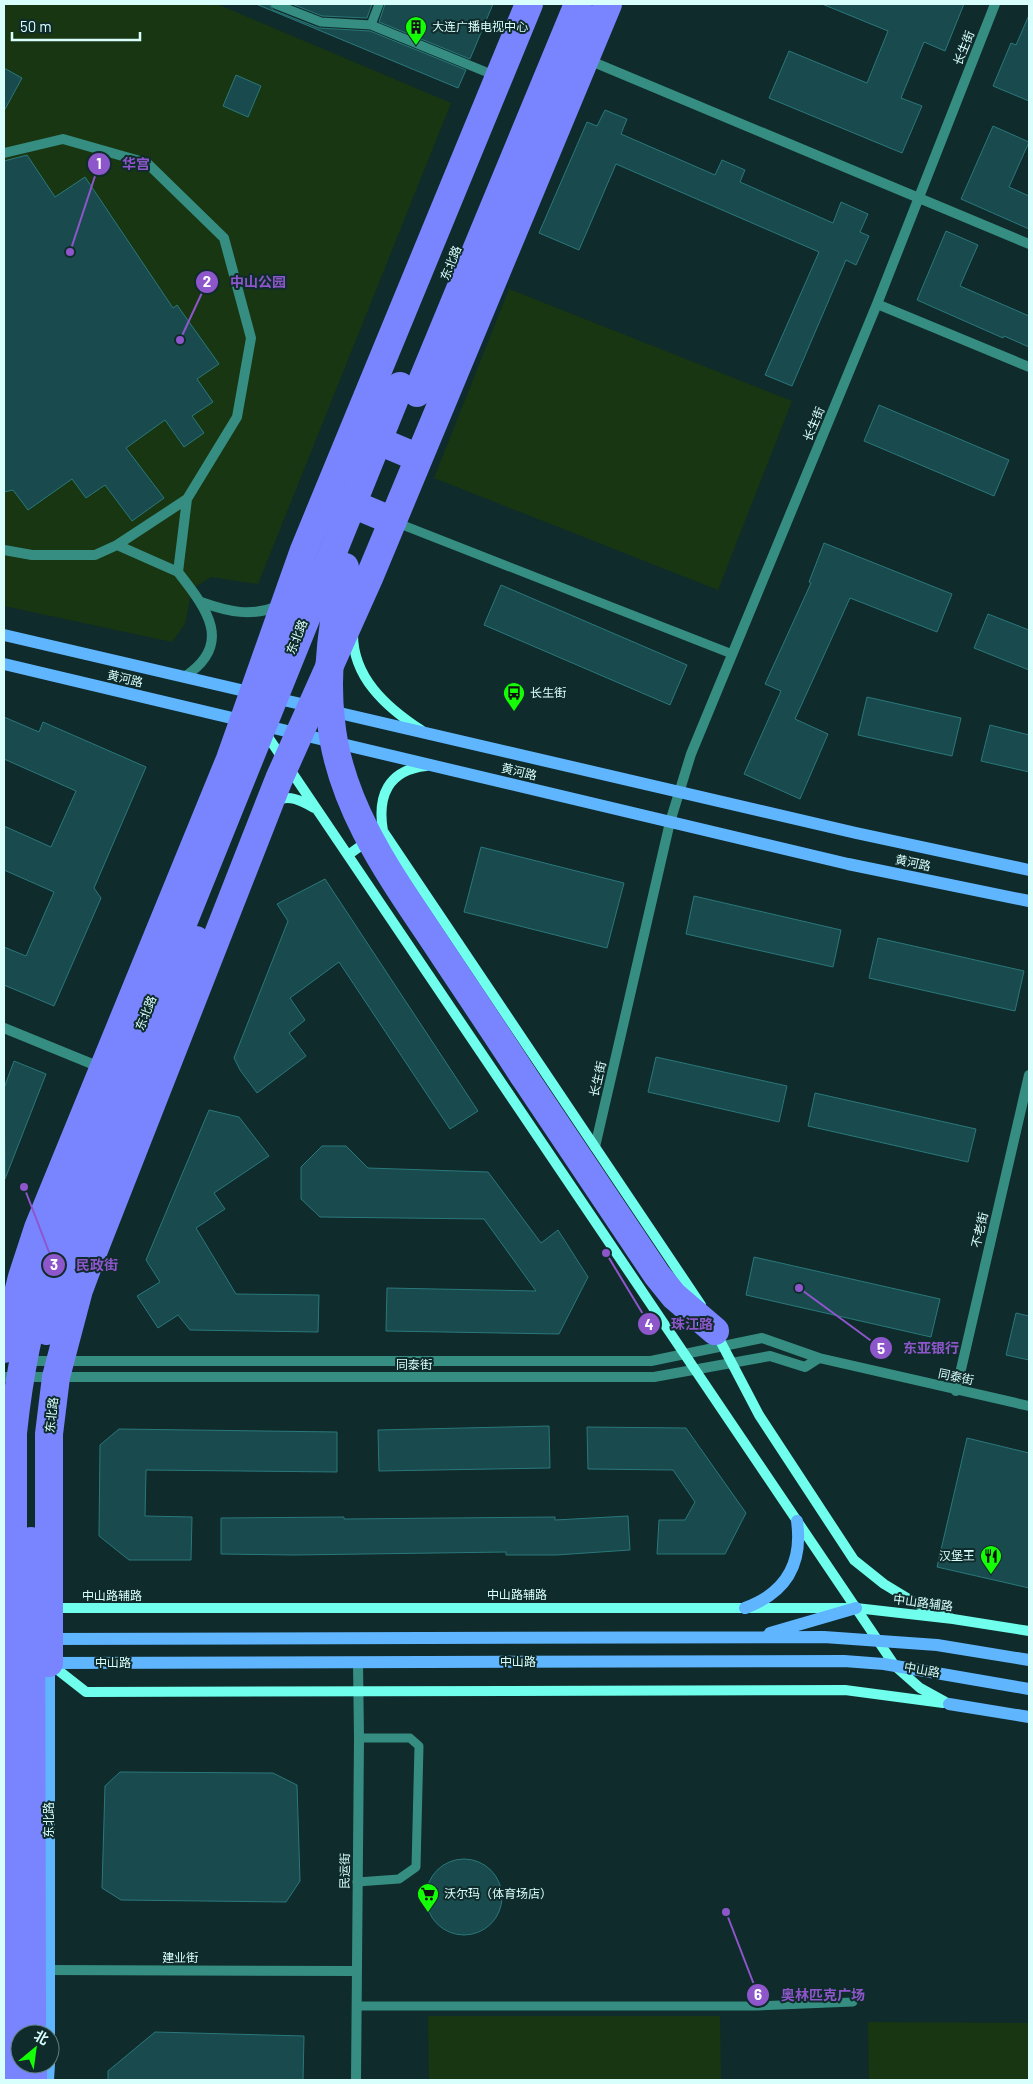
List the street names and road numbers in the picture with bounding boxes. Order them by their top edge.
street label: 长生街 [950,28,976,67]
street label: 东北路 [437,243,463,282]
street label: 长生街 [800,404,827,443]
street label: 东北路 [283,617,309,656]
street label: 黄河路 [106,667,144,689]
street label: 黄河路 [500,760,538,782]
street label: 黄河路 [894,851,932,873]
street label: 东北路 [132,993,158,1032]
street label: 长生街 [586,1060,608,1098]
street label: 不老街 [968,1211,990,1249]
street label: 同泰街 [396,1357,432,1371]
street label: 同泰街 [937,1365,975,1387]
street label: 东北路 [42,1396,60,1434]
street label: 中山路辅路 [487,1587,547,1601]
street label: 中山路辅路 [82,1588,142,1602]
street label: 中山路辅路 [892,1591,954,1613]
street label: 中山路 [500,1654,536,1668]
street label: 中山路 [95,1655,131,1669]
street label: 中山路 [903,1659,941,1679]
street label: 东北路 [41,1802,55,1838]
street label: 民运街 [337,1853,351,1889]
street label: 建业街 [162,1950,198,1964]

